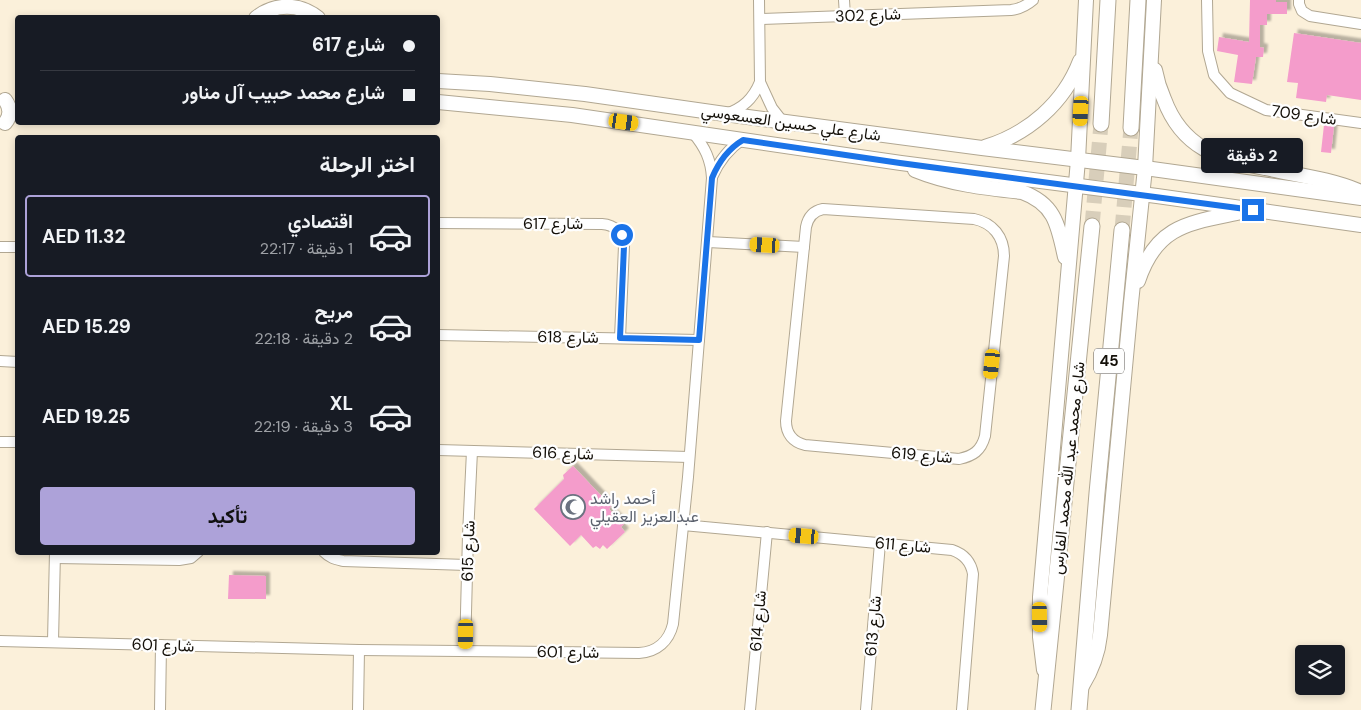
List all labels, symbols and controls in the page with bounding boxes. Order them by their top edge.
street label: شارع 302 [835,3,901,28]
text: شارع 617 [312,32,385,57]
text: شارع محمد حبيب آل مناور [183,80,385,105]
car [1072,96,1089,126]
street label: شارع علي حسين العسعوسي [699,100,882,149]
street label: شارع 709 [1270,100,1338,131]
car [608,112,639,132]
callout: 2 دقيقة [1202,138,1304,172]
text: 2 دقيقة [1227,145,1277,166]
text: اختر الرحلة [320,150,415,179]
route end [1242,199,1264,221]
text: اقتصادي [288,209,353,234]
street label: شارع 617 [523,213,583,235]
icon: car [368,214,413,259]
text: AED 11.32 [42,224,126,249]
route start [611,224,633,246]
car [749,237,780,253]
text: 1 دقيقة · 22:17 [260,238,353,259]
text: مريح [315,299,353,324]
icon: car [368,304,413,349]
text: AED 15.29 [42,314,131,339]
street label: شارع 618 [537,326,599,349]
text: 2 دقيقة · 22:18 [254,328,353,349]
car [982,348,1001,380]
road number: 45 [1094,348,1124,374]
street label: شارع محمد عبد الله محمد الفارس [1046,361,1091,576]
text: XL [330,391,353,416]
icon: car [368,394,413,439]
text: AED 19.25 [42,404,130,429]
text: 3 دقيقة · 22:19 [254,416,353,437]
street label: شارع 616 [532,441,594,466]
street label: شارع 619 [890,442,954,469]
button: تأكيد [40,487,415,545]
place label: أحمد راشد عبدالعزيز العقيلي [590,488,699,530]
mosque icon: أحمد راشد عبدالعزيز العقيلي [560,494,586,520]
street label: شارع 615 [456,520,481,582]
car [788,527,819,545]
street label: شارع 611 [874,532,932,559]
street label: شارع 614 [745,590,772,652]
street label: شارع 613 [860,595,887,657]
car [1032,602,1047,632]
car [458,619,473,649]
street label: شارع 601 [131,633,195,658]
street label: شارع 601 [537,641,599,664]
map controls [1295,645,1345,695]
button: layers [1295,645,1345,695]

